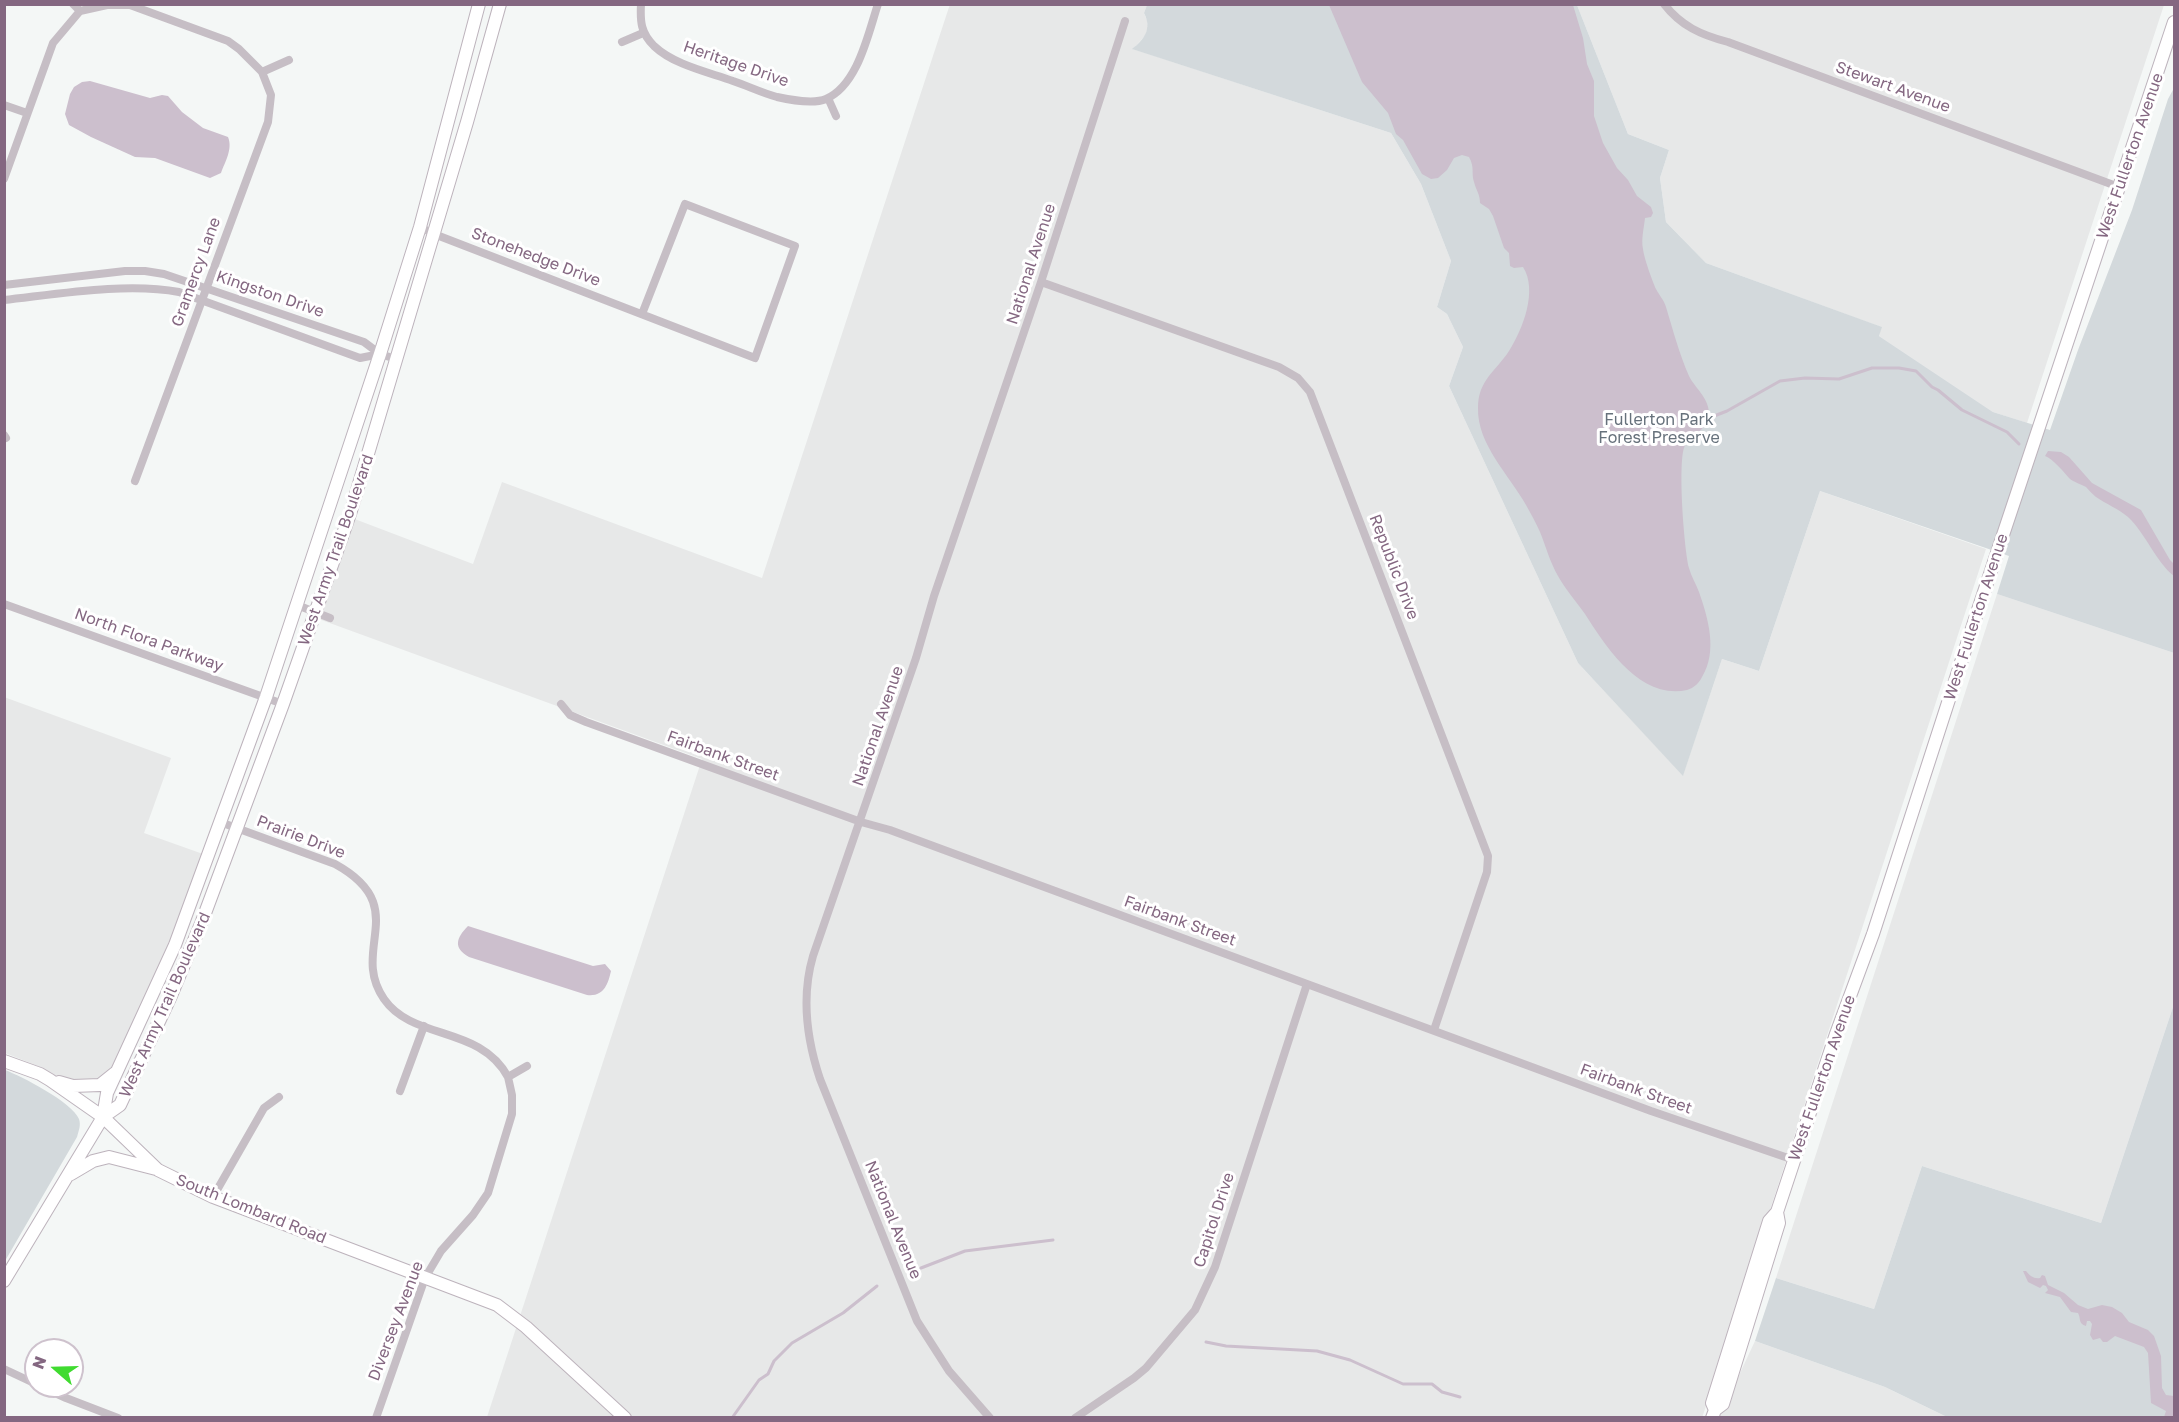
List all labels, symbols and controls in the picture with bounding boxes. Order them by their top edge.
street label: Heritage Drive [681,37,791,91]
street label: Stewart Avenue [1833,57,1953,117]
street label: West Fullerton Avenue [2093,70,2167,242]
street label: National Avenue [1002,201,1060,327]
street label: Gramercy Lane [167,215,225,329]
street label: Stonehedge Drive [469,224,603,290]
street label: Kingston Drive [213,267,327,321]
park label: Fullerton Park Forest Preserve [1598,410,1720,448]
street label: West Army Trail Boulevard [294,452,378,648]
street label: Republic Drive [1365,512,1423,622]
street label: West Fullerton Avenue [1940,531,2012,703]
street label: North Flora Parkway [72,604,226,676]
street label: National Avenue [848,663,908,789]
street label: Fairbank Street [664,727,782,785]
street label: Prairie Drive [254,811,348,863]
street label: Fairbank Street [1121,892,1239,950]
street label: West Army Trail Boulevard [115,909,215,1101]
street label: West Fullerton Avenue [1785,992,1859,1164]
street label: Fairbank Street [1577,1060,1695,1118]
street label: National Avenue [861,1158,925,1282]
street label: South Lombard Road [173,1170,329,1248]
street label: Capitol Drive [1190,1170,1238,1270]
street label: Diversey Avenue [364,1258,428,1384]
north arrow [24,1338,84,1398]
text: N [27,1353,50,1372]

